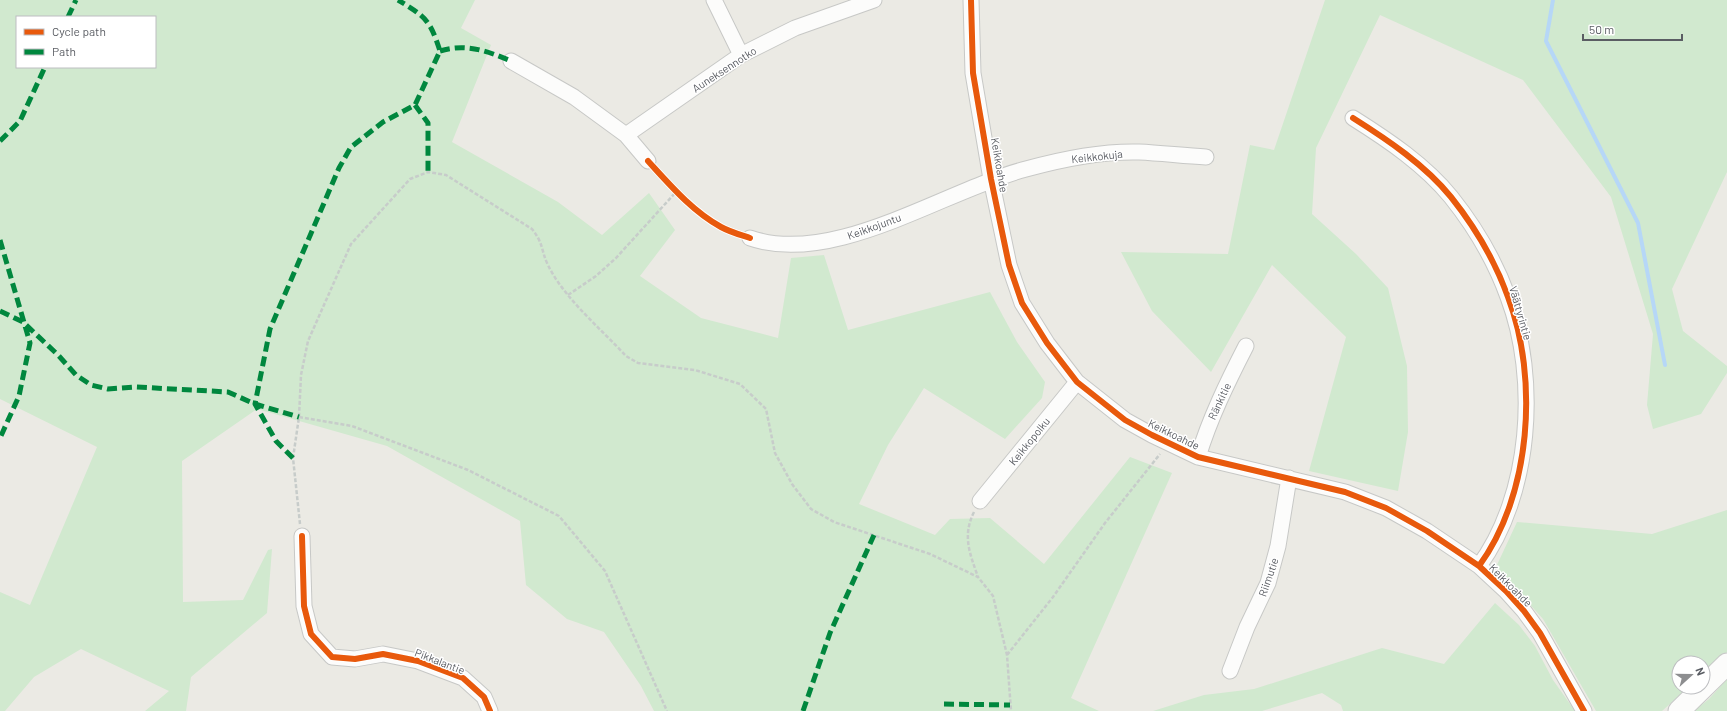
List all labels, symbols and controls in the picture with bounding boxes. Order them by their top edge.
legend [16,16,156,68]
scale bar [1583,16,1682,42]
text: 50 m [1589,22,1614,36]
text: Cycle path [52,24,106,38]
street label: Auneksennotko [689,43,759,95]
text: Path [52,44,76,58]
street label: Keikkoahde [989,137,1011,194]
street label: Keikkokuja [1071,147,1123,165]
street label: Keikkojuntu [845,210,903,242]
street label: Väättyrintie [1507,284,1535,342]
street label: Ränkitie [1205,380,1233,422]
street label: Keikkopolku [1006,414,1052,468]
street label: Keikkoahde [1146,416,1202,452]
street label: Riimutie [1255,556,1281,598]
street label: Keikkoahde [1487,561,1535,609]
street label: Pikkalantie [413,646,467,677]
north arrow [1671,655,1711,695]
text: N [1693,665,1708,677]

